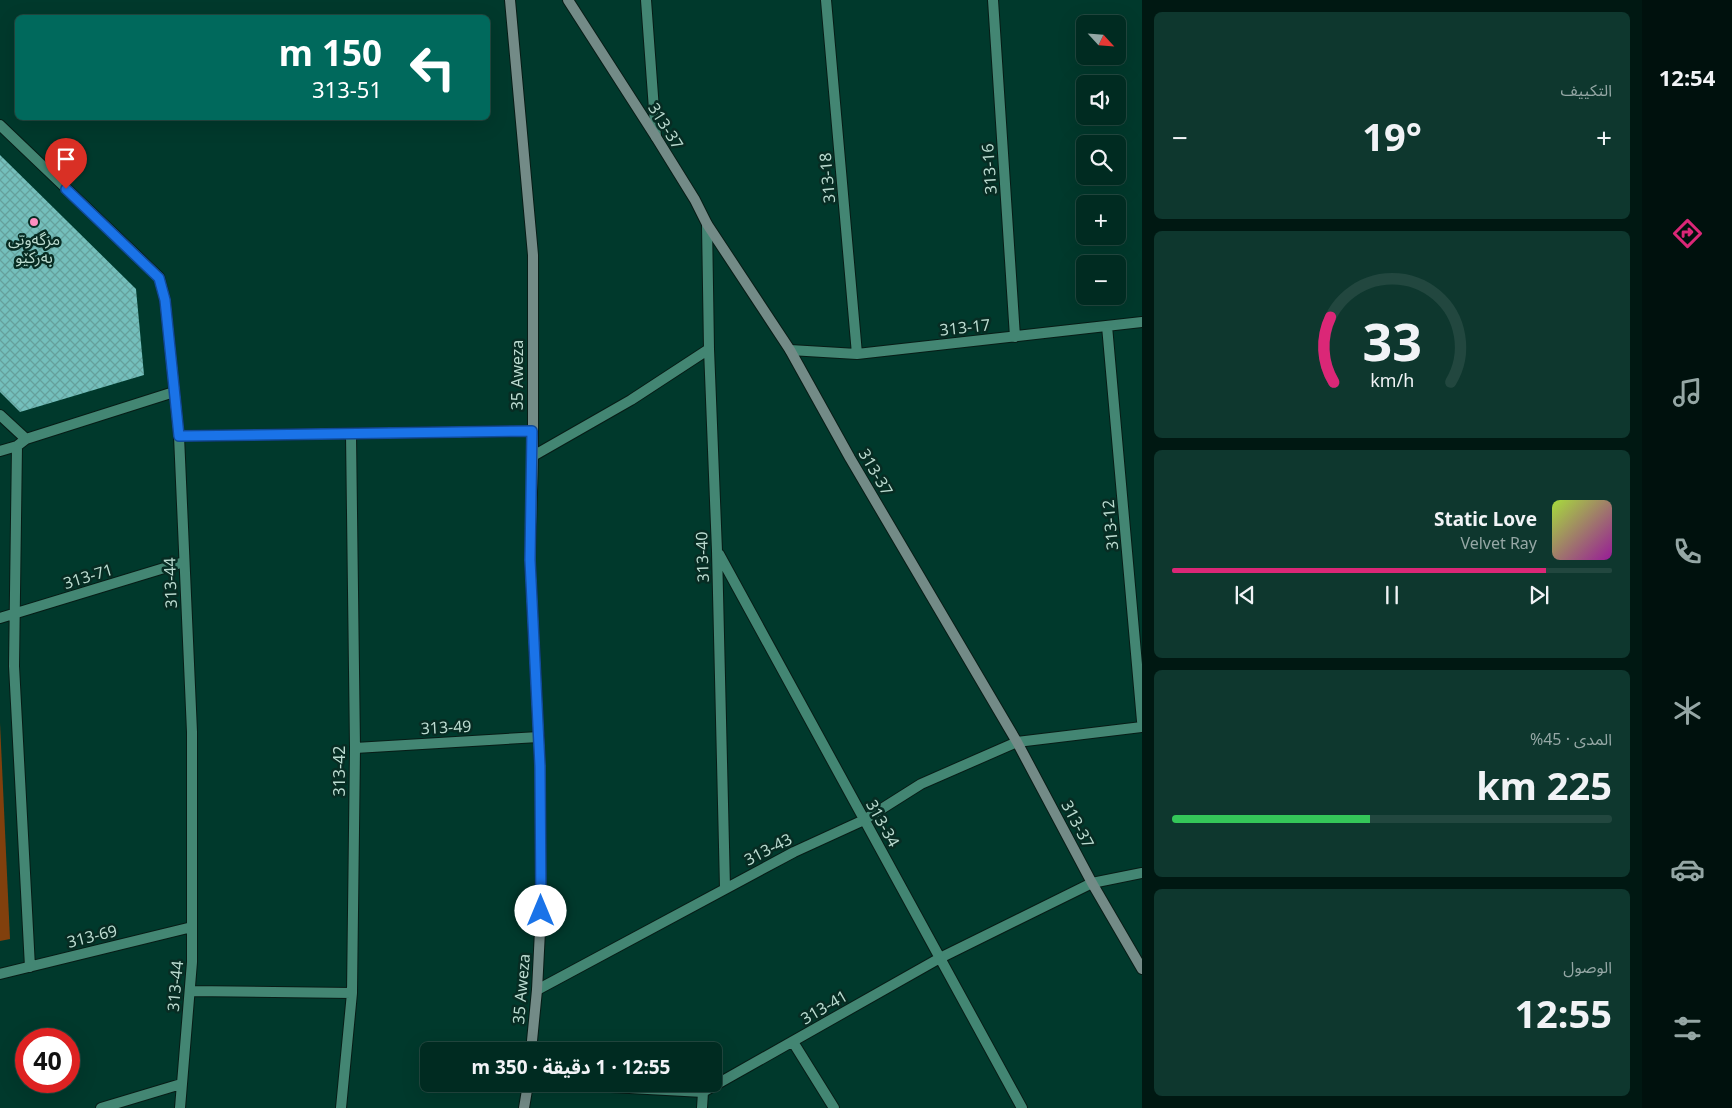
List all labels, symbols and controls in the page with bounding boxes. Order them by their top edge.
north arrow [1076,15,1126,65]
map controls [1076,15,1126,305]
text: 150 m [279,29,382,76]
icon: left [400,35,465,100]
text: 12:54 [1659,62,1715,92]
text: 313-51 [312,74,382,104]
button: sound [1076,75,1126,125]
text: التكييف [1560,79,1612,101]
street label: 313-37 [643,99,689,153]
text: 19° [1362,110,1422,162]
text: − [1172,118,1188,156]
text: + [1596,118,1612,156]
button: search [1076,135,1126,185]
pin [45,138,87,189]
street label: 313-16 [976,143,1002,195]
icon: arrive [52,145,80,173]
street label: 313-18 [814,152,840,204]
button: + [1076,195,1126,245]
marker: مزگەوتی بەرکێو [28,216,40,228]
icon: directions [1670,216,1705,251]
place label: مزگەوتی بەرکێو [8,228,60,268]
button: − [1076,255,1126,305]
text: 33 [1362,305,1422,376]
street label: 313-17 [939,313,991,341]
street label: 35 Aweza [506,340,528,410]
text: km/h [1370,368,1414,392]
icon: music [1670,375,1705,410]
street label: 313-37 [854,444,898,500]
street label: 313-12 [1097,499,1123,551]
text: Static Love [1434,506,1537,532]
street label: 313-40 [690,531,714,583]
text: Velvet Ray [1460,532,1537,554]
icon: phone [1670,534,1705,569]
street label: 313-44 [158,557,182,609]
street label: 313-71 [60,558,116,594]
icon: previous [1231,581,1259,609]
icon: pause [1378,581,1406,609]
icon: next [1525,581,1553,609]
icon: climate [1670,693,1705,728]
street label: 313-49 [420,715,472,739]
text: المدى · 45% [1530,728,1612,750]
street label: 313-42 [328,746,350,796]
text: 225 km [1476,759,1612,811]
street label: 313-34 [861,795,905,851]
street label: 313-37 [1056,796,1100,852]
street label: 313-43 [740,828,796,870]
icon: car [1670,852,1705,887]
position arrow [514,884,566,936]
street label: 313-69 [65,919,119,953]
street label: 35 Aweza [507,953,535,1025]
text: الوصول [1563,956,1612,978]
street label: 313-44 [162,960,188,1012]
street label: 313-41 [796,985,852,1029]
text: 12:55 [1514,987,1612,1039]
icon: filters [1670,1011,1705,1046]
speed limit sign: 40 [15,1028,80,1093]
text: 12:55 · 1 دقيقة · 350 m [472,1054,670,1080]

